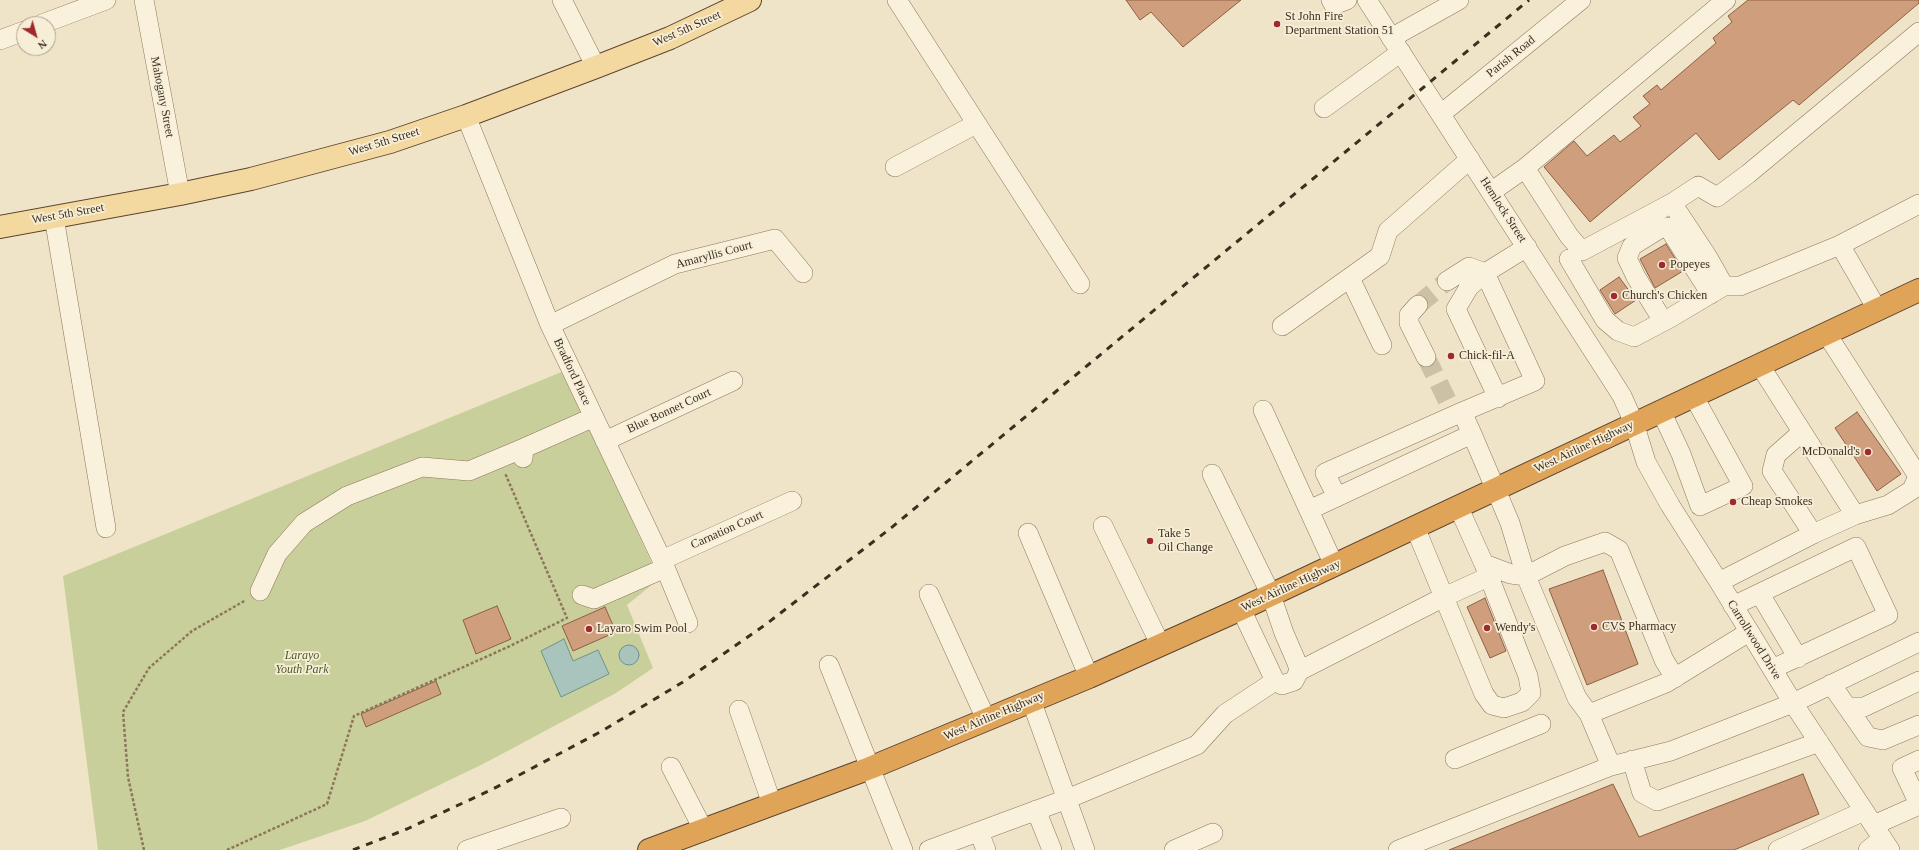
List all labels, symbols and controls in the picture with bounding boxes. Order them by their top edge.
street label: West 5th Street [651,8,723,50]
place label: St John Fire Department Station 51 [1285,10,1394,38]
north arrow [16,16,56,56]
marker: St John Fire Department Station 51 [1272,19,1282,29]
street label: Parish Road [1484,33,1538,81]
text: N [36,38,49,52]
street label: Mahogany Street [147,55,177,139]
street label: West 5th Street [347,124,421,160]
street label: Hemlock Street [1477,175,1529,245]
street label: West 5th Street [31,201,105,227]
street label: Amaryllis Court [674,238,754,272]
place label: Popeyes [1670,258,1710,272]
marker: Popeyes [1657,260,1667,270]
place label: Church's Chicken [1622,289,1707,303]
marker: Church's Chicken [1609,291,1619,301]
street label: Bradford Place [550,336,594,408]
place label: Chick-fil-A [1459,349,1515,363]
marker: Chick-fil-A [1446,351,1456,361]
street label: Blue Bonnet Court [625,385,713,437]
street label: West Airline Highway [1532,418,1636,476]
place label: McDonald's [1802,445,1860,459]
marker: McDonald's [1863,447,1873,457]
place label: Cheap Smokes [1741,495,1813,509]
marker: Cheap Smokes [1728,497,1738,507]
street label: Carnation Court [689,508,765,552]
place label: Take 5 Oil Change [1158,527,1213,555]
marker: Take 5 Oil Change [1145,536,1155,546]
street label: West Airline Highway [1239,557,1343,615]
street label: Carrollwood Drive [1724,598,1784,682]
place label: CVS Pharmacy [1602,620,1676,634]
place label: Wendy's [1495,621,1536,635]
place label: Layaro Swim Pool [597,622,687,636]
marker: CVS Pharmacy [1589,622,1599,632]
marker: Wendy's [1482,623,1492,633]
marker: Layaro Swim Pool [584,624,594,634]
park label: Larayo Youth Park [275,649,329,677]
street label: West Airline Highway [942,688,1046,744]

